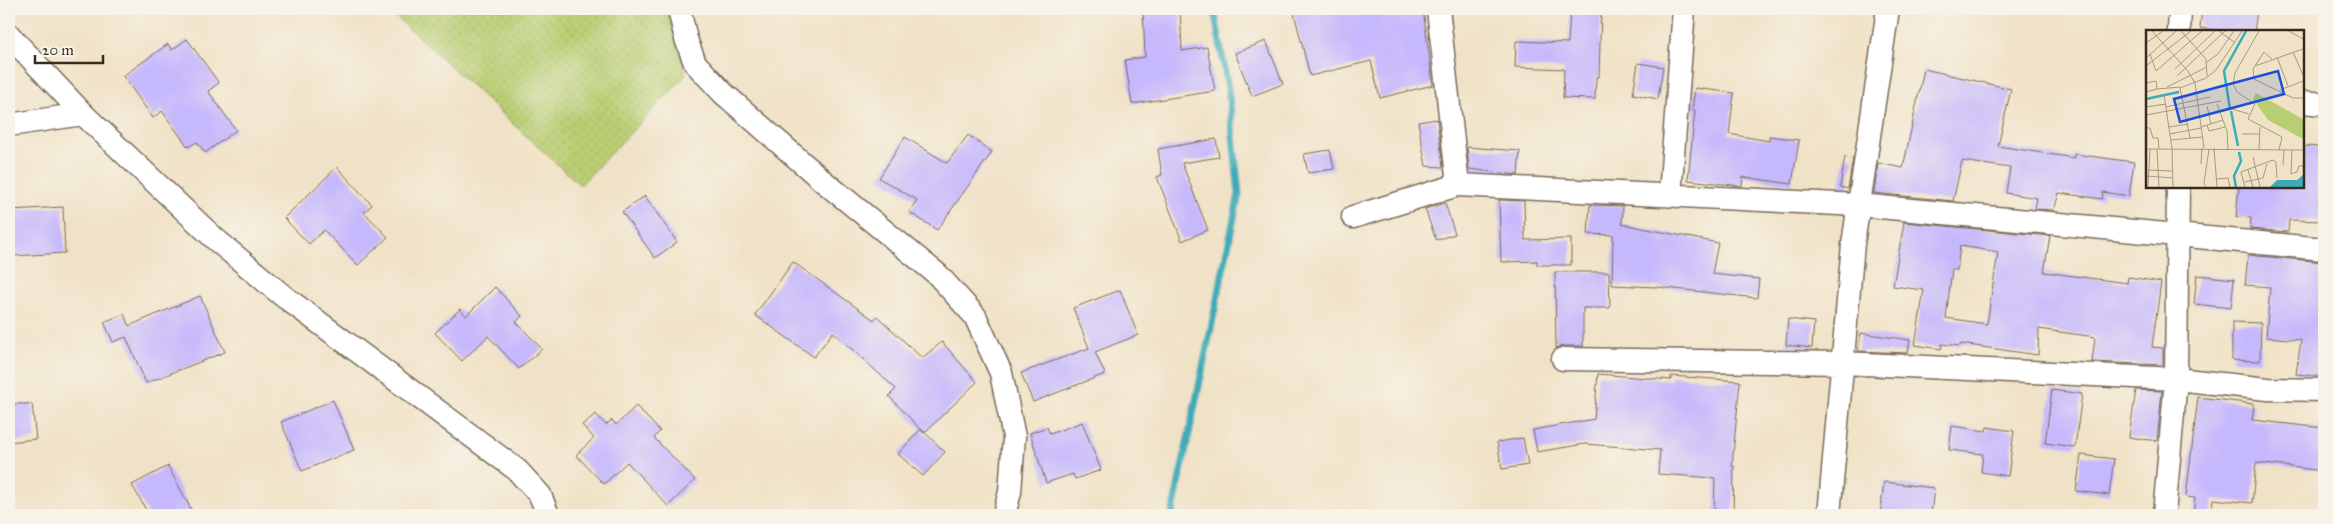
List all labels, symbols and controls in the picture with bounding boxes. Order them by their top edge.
inset map [2146,30,2303,188]
scale bar [35,32,102,64]
text: 20 m [42,41,74,59]

